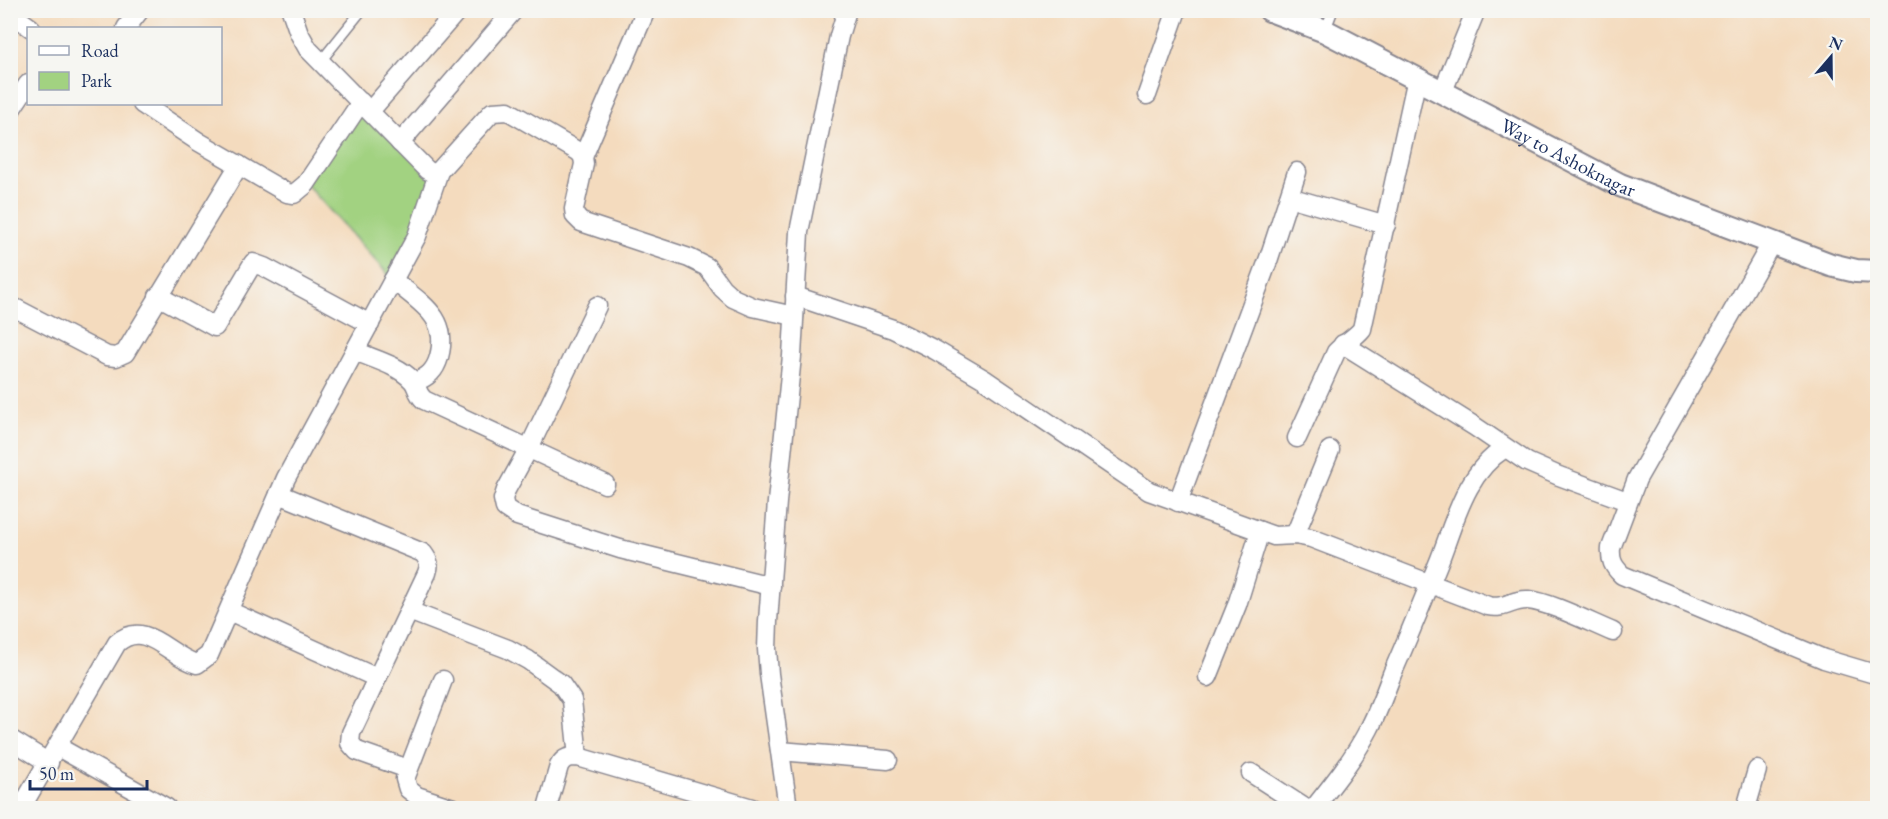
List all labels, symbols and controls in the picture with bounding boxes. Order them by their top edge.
legend [27,27,222,105]
north arrow [1801,27,1861,87]
text: N [1826,31,1846,55]
text: Road [81,39,120,62]
text: Park [81,69,112,92]
street label: Way to Ashoknagar [1496,112,1640,203]
scale bar [30,753,147,791]
text: 50 m [39,762,74,785]

